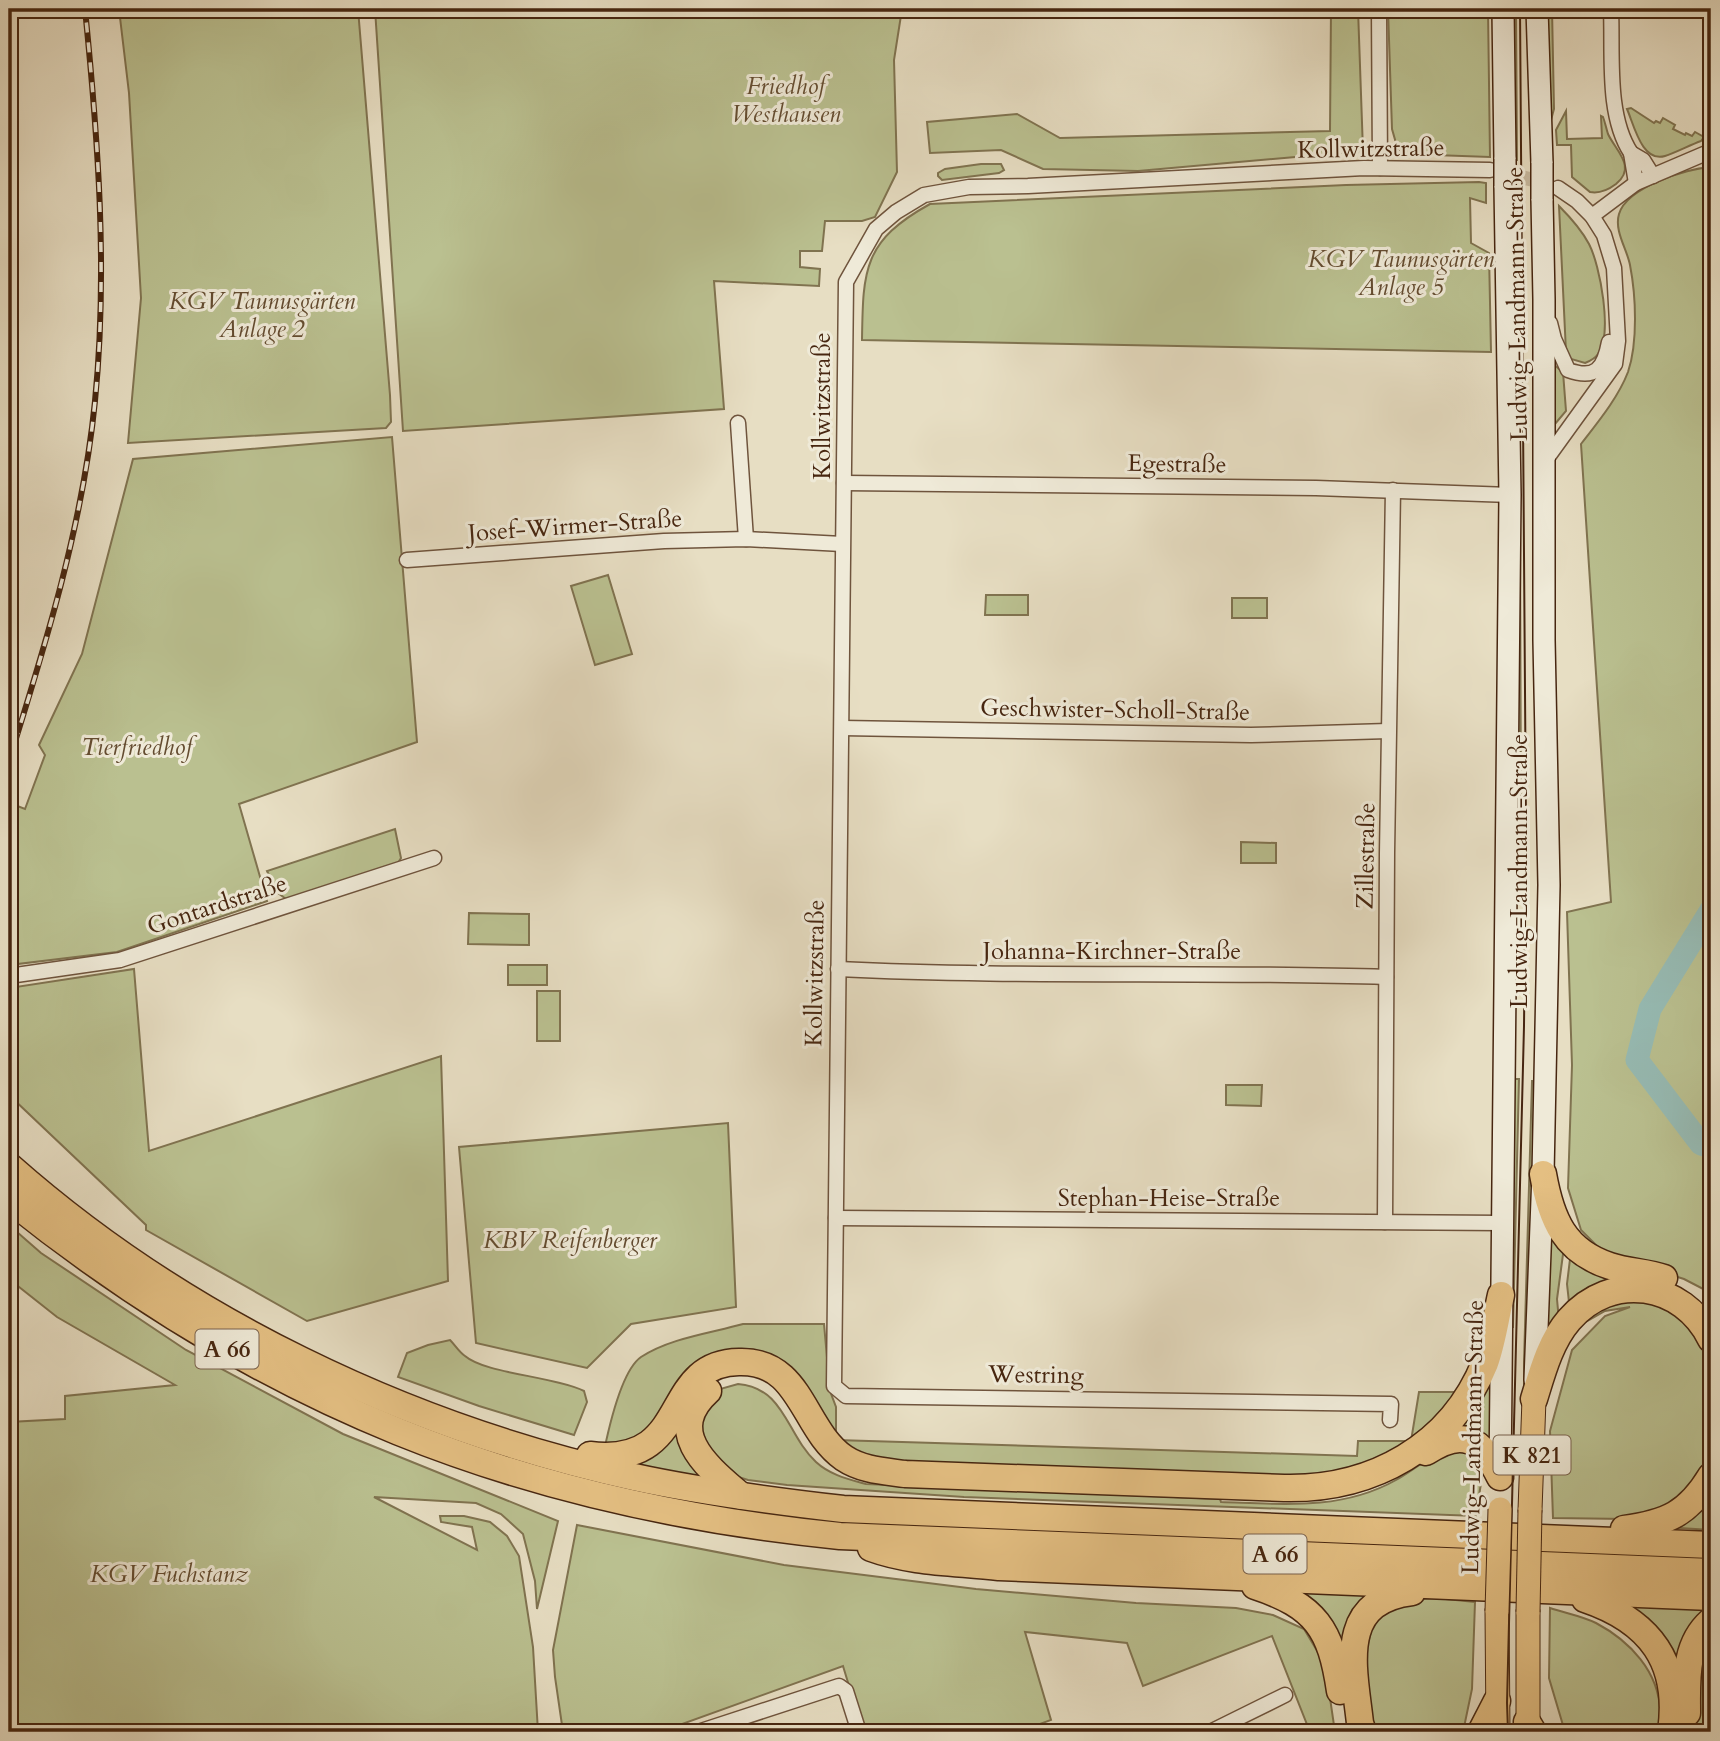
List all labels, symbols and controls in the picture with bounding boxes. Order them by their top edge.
park label: Friedhof Westhausen [731,70,841,131]
street label: Kollwitzstraße [1297,131,1445,167]
street label: Ludwig-Landmann-Straße [1498,166,1536,442]
park label: KGV Taunusgärten Anlage 5 [1308,243,1495,304]
park label: KGV Taunusgärten Anlage 2 [169,285,356,346]
street label: Kollwitzstraße [806,332,839,480]
street label: Egestraße [1127,447,1227,481]
street label: Josef-Wirmer-Straße [464,502,683,550]
street label: Geschwister-Scholl-Straße [980,691,1250,729]
park label: Tierfriedhof [81,731,197,764]
street label: Ludwig-Landmann-Straße [1503,734,1536,1008]
street label: Zillestraße [1349,802,1383,910]
street label: Gontardstraße [143,867,291,943]
street label: Kollwitzstraße [797,899,833,1047]
street label: Johanna-Kirchner-Straße [980,935,1241,968]
street label: Stephan-Heise-Straße [1058,1182,1280,1215]
park label: KBV Reifenberger [483,1224,658,1257]
street label: Ludwig-Landmann-Straße [1454,1299,1492,1575]
road number: A 66 [196,1330,258,1368]
street label: Westring [987,1358,1085,1392]
road number: K 821 [1494,1436,1570,1474]
road number: A 66 [1244,1534,1306,1574]
park label: KGV Fuchstanz [90,1558,249,1591]

